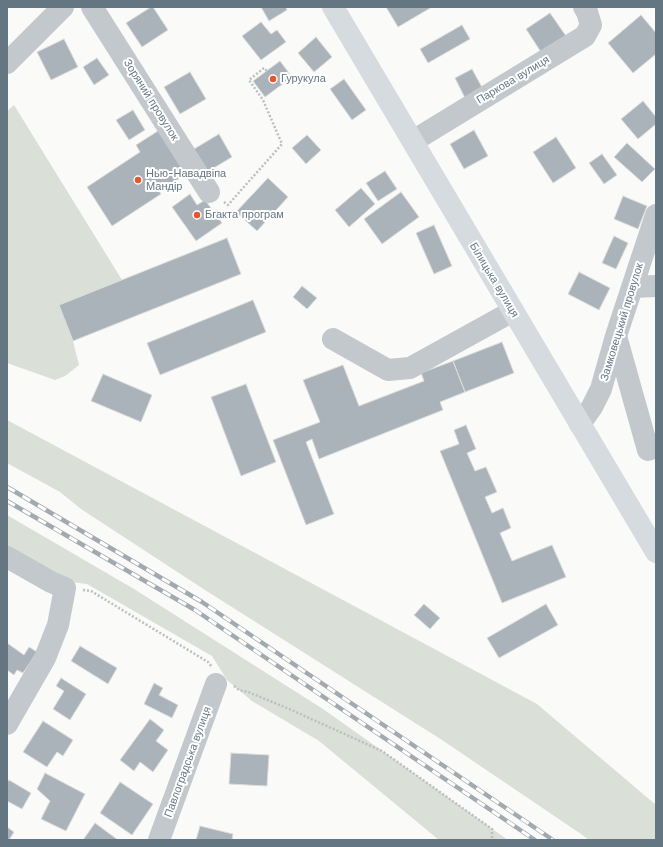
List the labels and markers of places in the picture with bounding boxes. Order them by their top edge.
place label: Гурукула [281,72,326,86]
marker: Гурукула [268,74,278,84]
place label: Нью-Навадвіпа Мандір [146,167,226,193]
marker: Нью-Навадвіпа Мандір [133,175,143,185]
place label: Бгакта програм [205,208,284,222]
marker: Бгакта програм [192,210,202,220]

